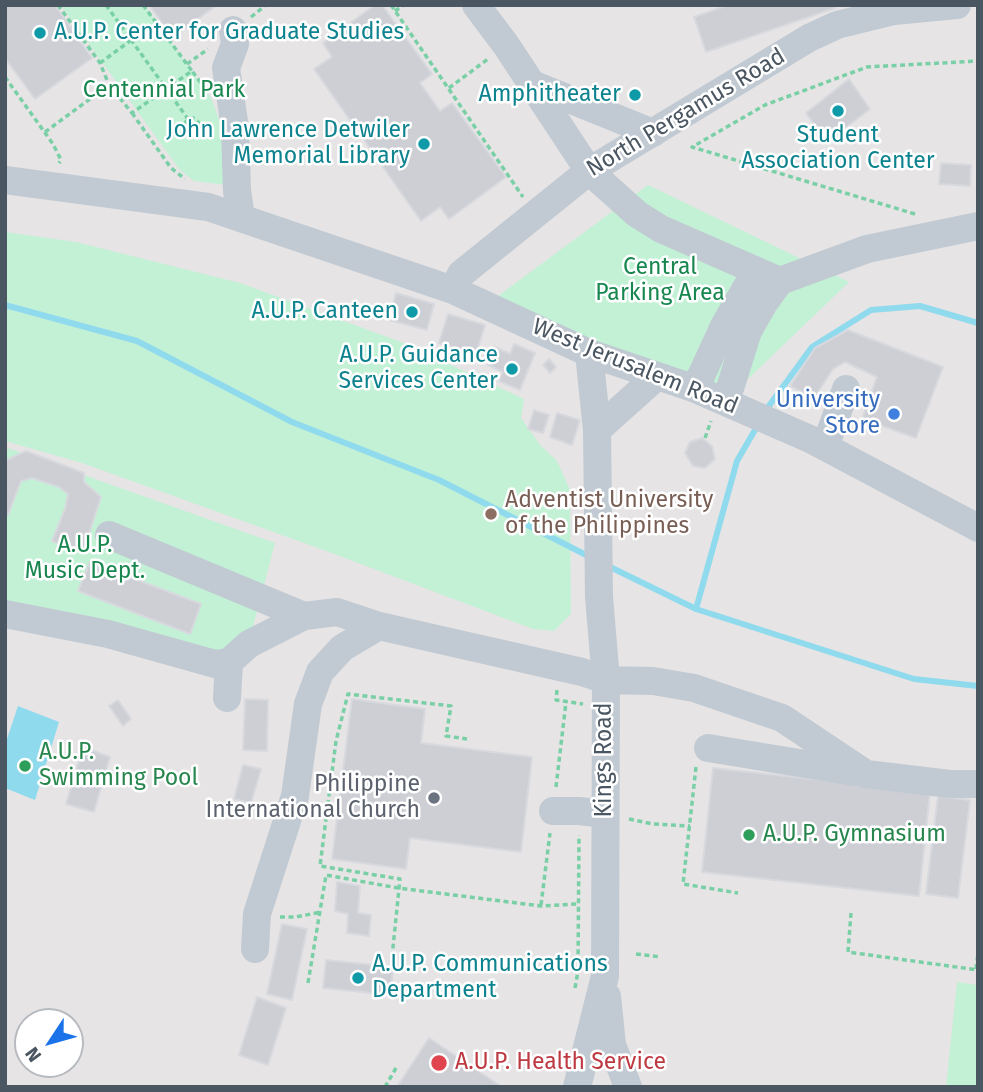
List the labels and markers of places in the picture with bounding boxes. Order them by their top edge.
place label: A.U.P. Center for Graduate Studies [54,19,404,47]
marker: A.U.P. Center for Graduate Studies [32,25,48,41]
place label: Amphitheater [479,81,621,109]
marker: Amphitheater [627,87,643,103]
marker: Student Association Center [830,103,846,119]
place label: John Lawrence Detwiler Memorial Library [166,117,410,171]
place label: Student Association Center [741,122,935,176]
marker: John Lawrence Detwiler Memorial Library [416,136,432,152]
place label: A.U.P. Canteen [252,298,398,326]
marker: A.U.P. Canteen [404,304,420,320]
place label: A.U.P. Guidance Services Center [339,342,498,396]
marker: A.U.P. Guidance Services Center [504,361,520,377]
place label: University Store [776,387,880,441]
marker: University Store [886,406,902,422]
place label: Adventist University of the Philippines [505,487,713,541]
marker: Adventist University of the Philippines [483,506,499,522]
place label: A.U.P. Swimming Pool [39,739,198,793]
marker: A.U.P. Swimming Pool [17,758,33,774]
place label: Philippine International Church [205,771,420,825]
marker: Philippine International Church [426,790,442,806]
place label: A.U.P. Gymnasium [763,821,946,849]
marker: A.U.P. Gymnasium [741,827,757,843]
place label: A.U.P. Communications Department [372,951,608,1005]
marker: A.U.P. Communications Department [350,970,366,986]
place label: A.U.P. Health Service [455,1049,666,1077]
marker: A.U.P. Health Service [429,1053,449,1073]

